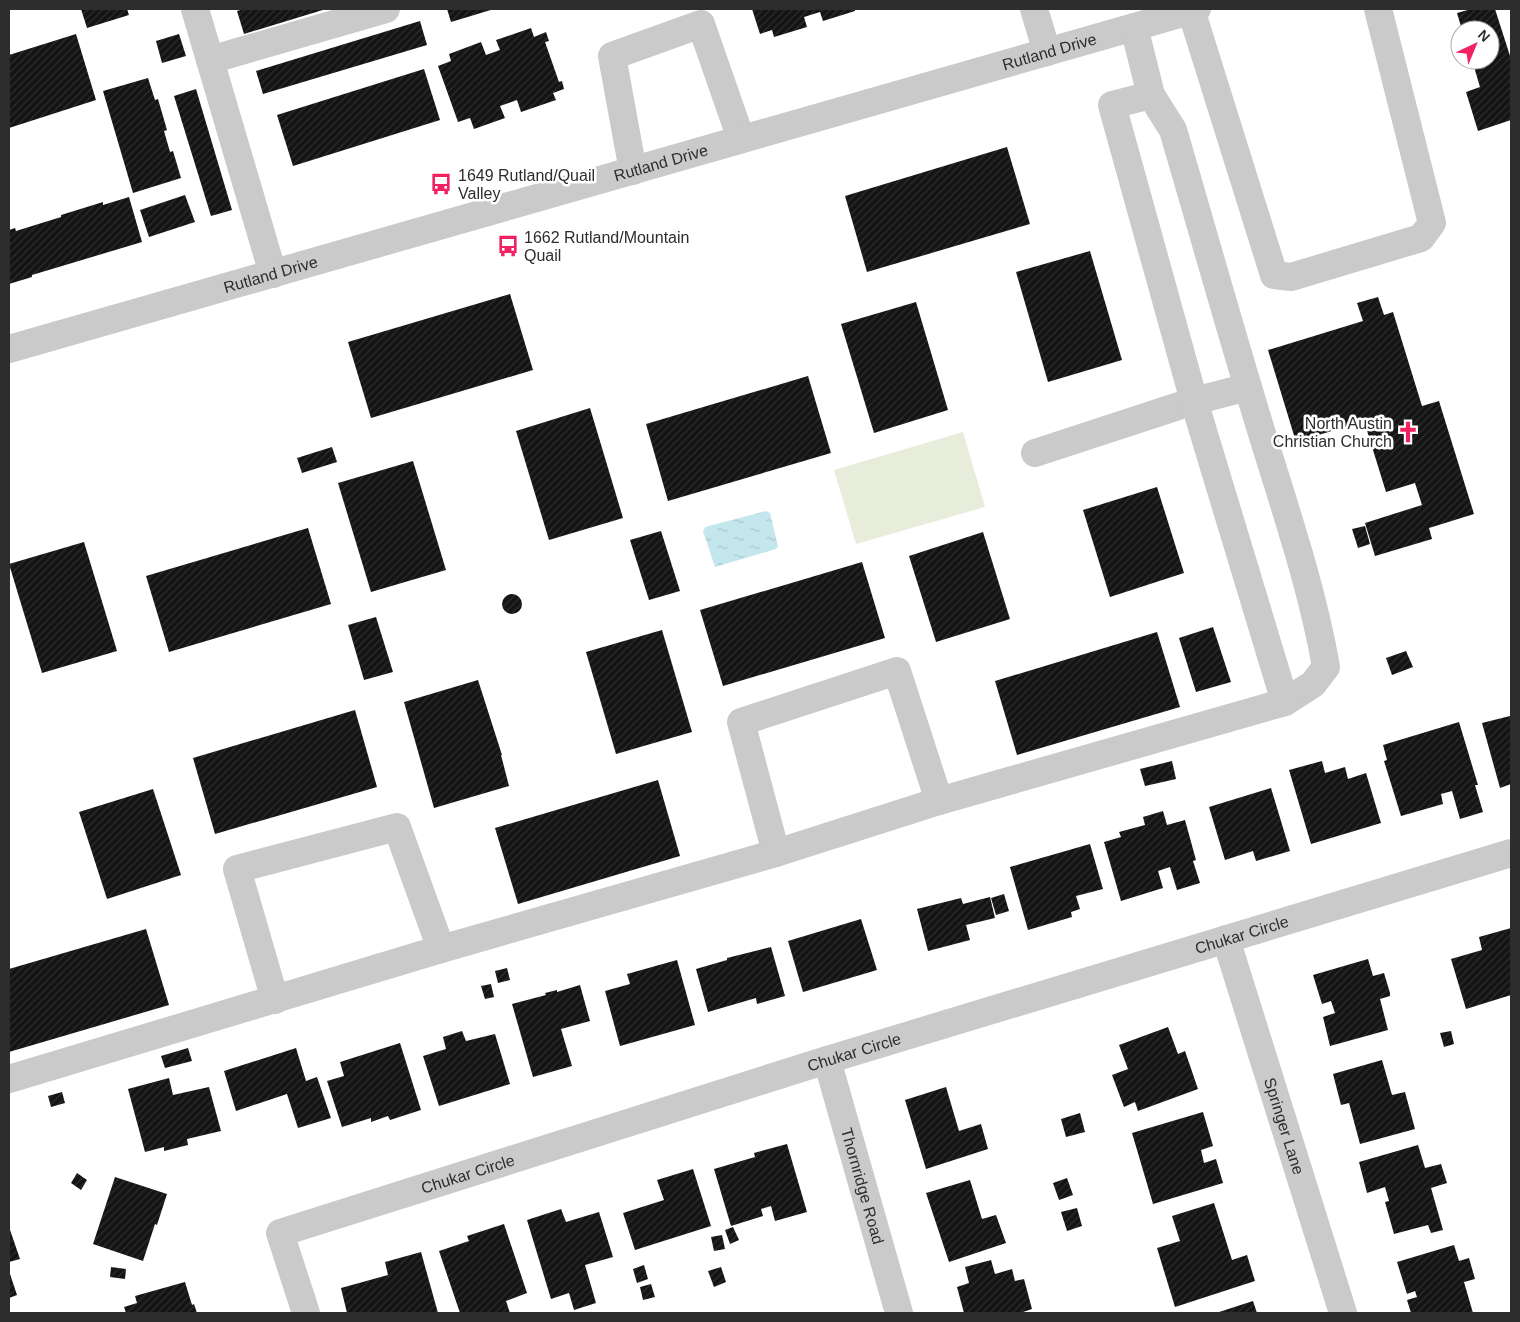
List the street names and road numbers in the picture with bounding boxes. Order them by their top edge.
street label: Rutland Drive [1000,30,1098,73]
street label: Rutland Drive [612,141,710,184]
street label: Rutland Drive [222,253,320,296]
street label: Chukar Circle [1193,913,1291,957]
street label: Chukar Circle [805,1030,903,1075]
street label: Springer Lane [1261,1076,1307,1177]
street label: Thornridge Road [838,1126,887,1246]
street label: Chukar Circle [419,1151,517,1197]

